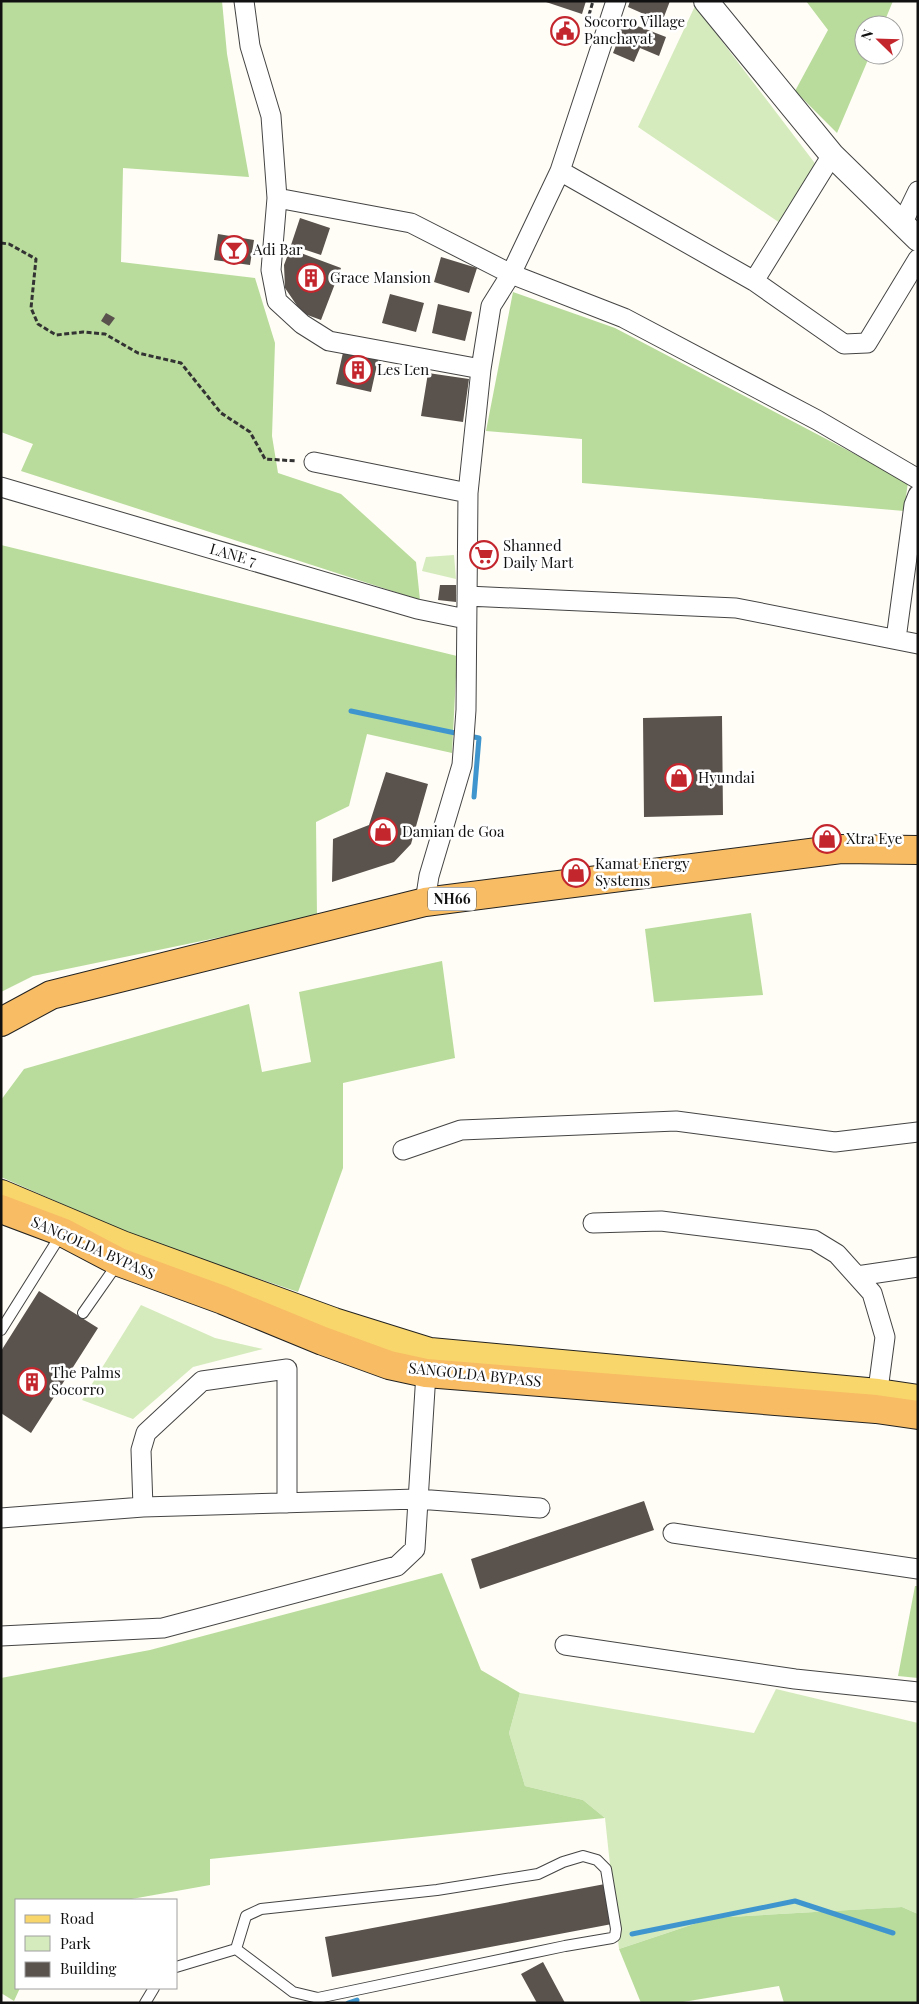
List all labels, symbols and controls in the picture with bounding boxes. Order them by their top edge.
place label: Socorro Village Panchayat [584,11,685,48]
north arrow [854,15,904,65]
public building icon: Socorro Village Panchayat [550,16,580,46]
text: N [856,26,877,43]
bar icon: Adi Bar [219,235,249,265]
place label: Adi Bar [252,239,303,259]
building icon: Grace Mansion [296,263,326,293]
place label: Grace Mansion [330,267,431,287]
building icon: Les Len [343,355,373,385]
place label: Les Len [377,359,429,379]
place label: Shanned Daily Mart [503,535,574,572]
street label: LANE 7 [208,538,259,570]
supermarket icon: Shanned Daily Mart [469,540,499,570]
shop icon: Hyundai [664,763,694,793]
place label: Hyundai [698,767,756,787]
shop icon: Damian de Goa [368,817,398,847]
place label: Damian de Goa [402,821,505,841]
shop icon: Xtra Eye [812,824,842,854]
place label: Xtra Eye [846,828,902,848]
place label: Kamat Energy Systems [595,853,690,890]
shop icon: Kamat Energy Systems [561,858,591,888]
road number: NH66 [428,888,476,911]
street label: SANGOLDA BYPASS [28,1211,158,1283]
street label: SANGOLDA BYPASS [408,1357,543,1391]
place label: The Palms Socorro [51,1362,121,1399]
building icon: The Palms Socorro [17,1367,47,1397]
legend [15,1899,178,1989]
text: Road [60,1908,94,1928]
text: Park [60,1933,92,1953]
text: Building [60,1958,117,1978]

